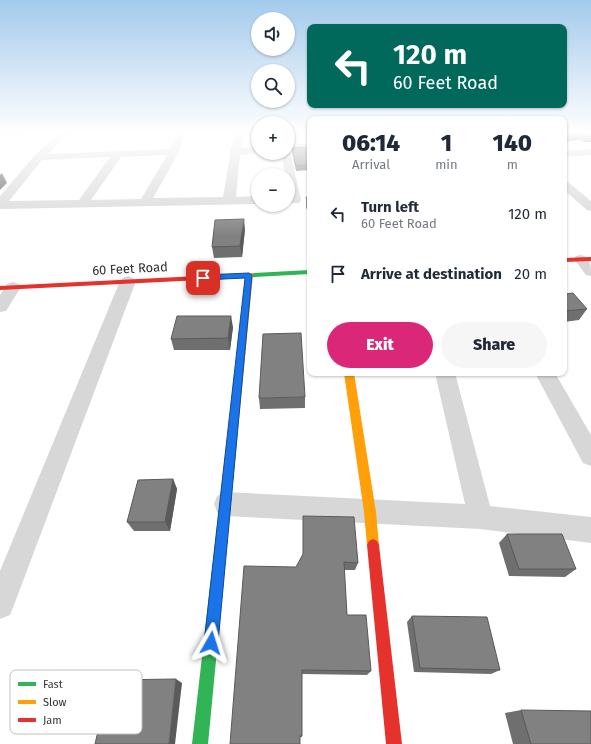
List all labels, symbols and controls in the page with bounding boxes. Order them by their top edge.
map controls [251,12,295,212]
button: sound [251,12,295,56]
text: 120 m [393,38,467,71]
icon: left [327,40,379,92]
button: search [251,64,295,108]
text: 60 Feet Road [393,72,498,94]
button: + [251,116,295,160]
text: 06:14 [342,129,400,157]
text: 1 [441,129,452,157]
text: 140 [493,129,532,157]
text: Arrival [352,157,390,172]
text: min [435,157,458,172]
text: m [507,157,518,172]
button: − [251,168,295,212]
text: Turn left [361,198,419,216]
icon: left [327,203,349,225]
text: 120 m [508,205,547,223]
text: 60 Feet Road [361,216,437,231]
street label: 60 Feet Road [92,259,168,278]
pin [186,261,220,295]
icon: arrive [327,263,349,285]
text: Arrive at destination [361,265,502,283]
text: 20 m [514,265,547,283]
icon: arrive [192,267,214,289]
button: Exit [327,322,433,368]
button: Share [441,322,547,368]
position arrow [190,622,232,664]
legend [10,670,142,734]
text: Fast [43,678,63,691]
text: Slow [43,696,67,709]
text: Jam [43,714,62,727]

